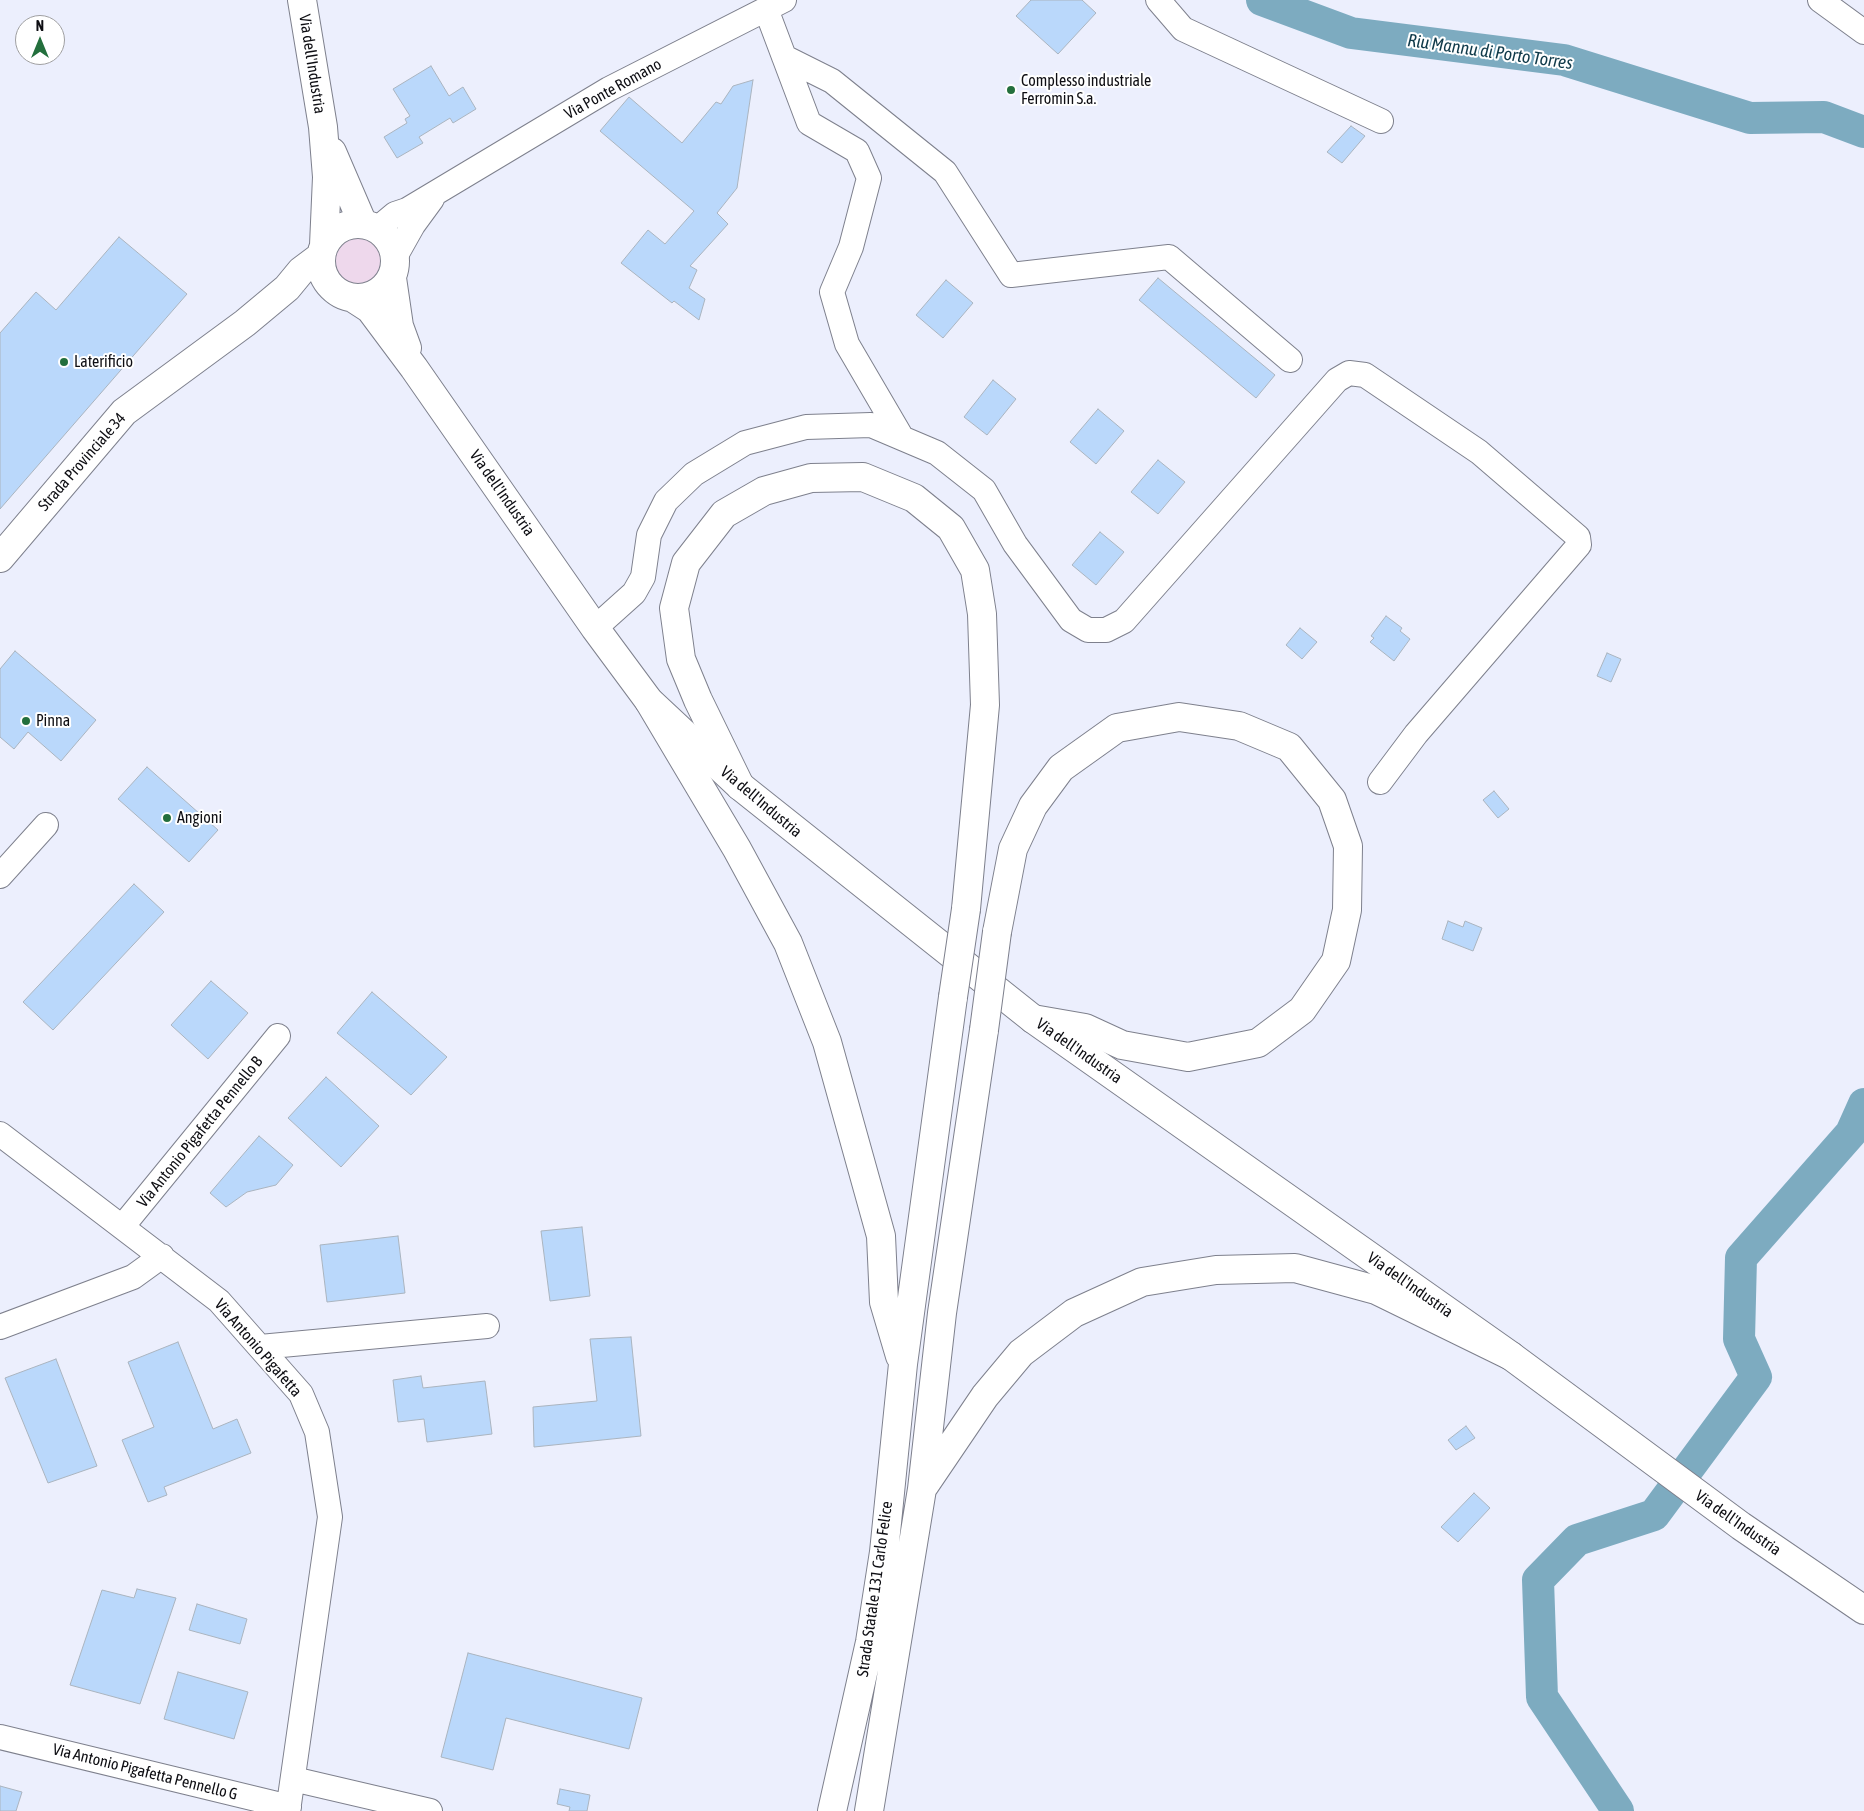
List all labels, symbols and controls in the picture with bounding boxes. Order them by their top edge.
street label: Via dell'Industria [295,13,329,115]
north arrow [15,15,65,65]
text: N [36,18,44,34]
water label: Riu Mannu di Porto Torres [1406,30,1574,74]
street label: Via Ponte Romano [561,54,665,124]
place label: Complesso industriale Ferromin S.a. [1021,71,1151,109]
marker: Complesso industriale Ferromin S.a. [1005,84,1017,96]
place label: Laterificio [74,352,133,372]
marker: Laterificio [58,356,70,368]
street label: Strada Provinciale 34 [34,409,130,515]
street label: Via dell'Industria [465,446,539,540]
place label: Pinna [36,711,70,731]
marker: Pinna [20,715,32,727]
street label: Via dell'Industria [716,762,806,842]
place label: Angioni [177,808,222,828]
marker: Angioni [161,812,173,824]
street label: Via dell'Industria [1032,1014,1126,1088]
street label: Via Antonio Pigafetta Pennello B [133,1053,267,1211]
street label: Via dell'Industria [1363,1248,1457,1322]
street label: Via Antonio Pigafetta [210,1295,306,1401]
street label: Via dell'Industria [1691,1486,1785,1560]
street label: Strada Statale 131 Carlo Felice [853,1500,897,1678]
street label: Via Antonio Pigafetta Pennello G [51,1740,239,1804]

